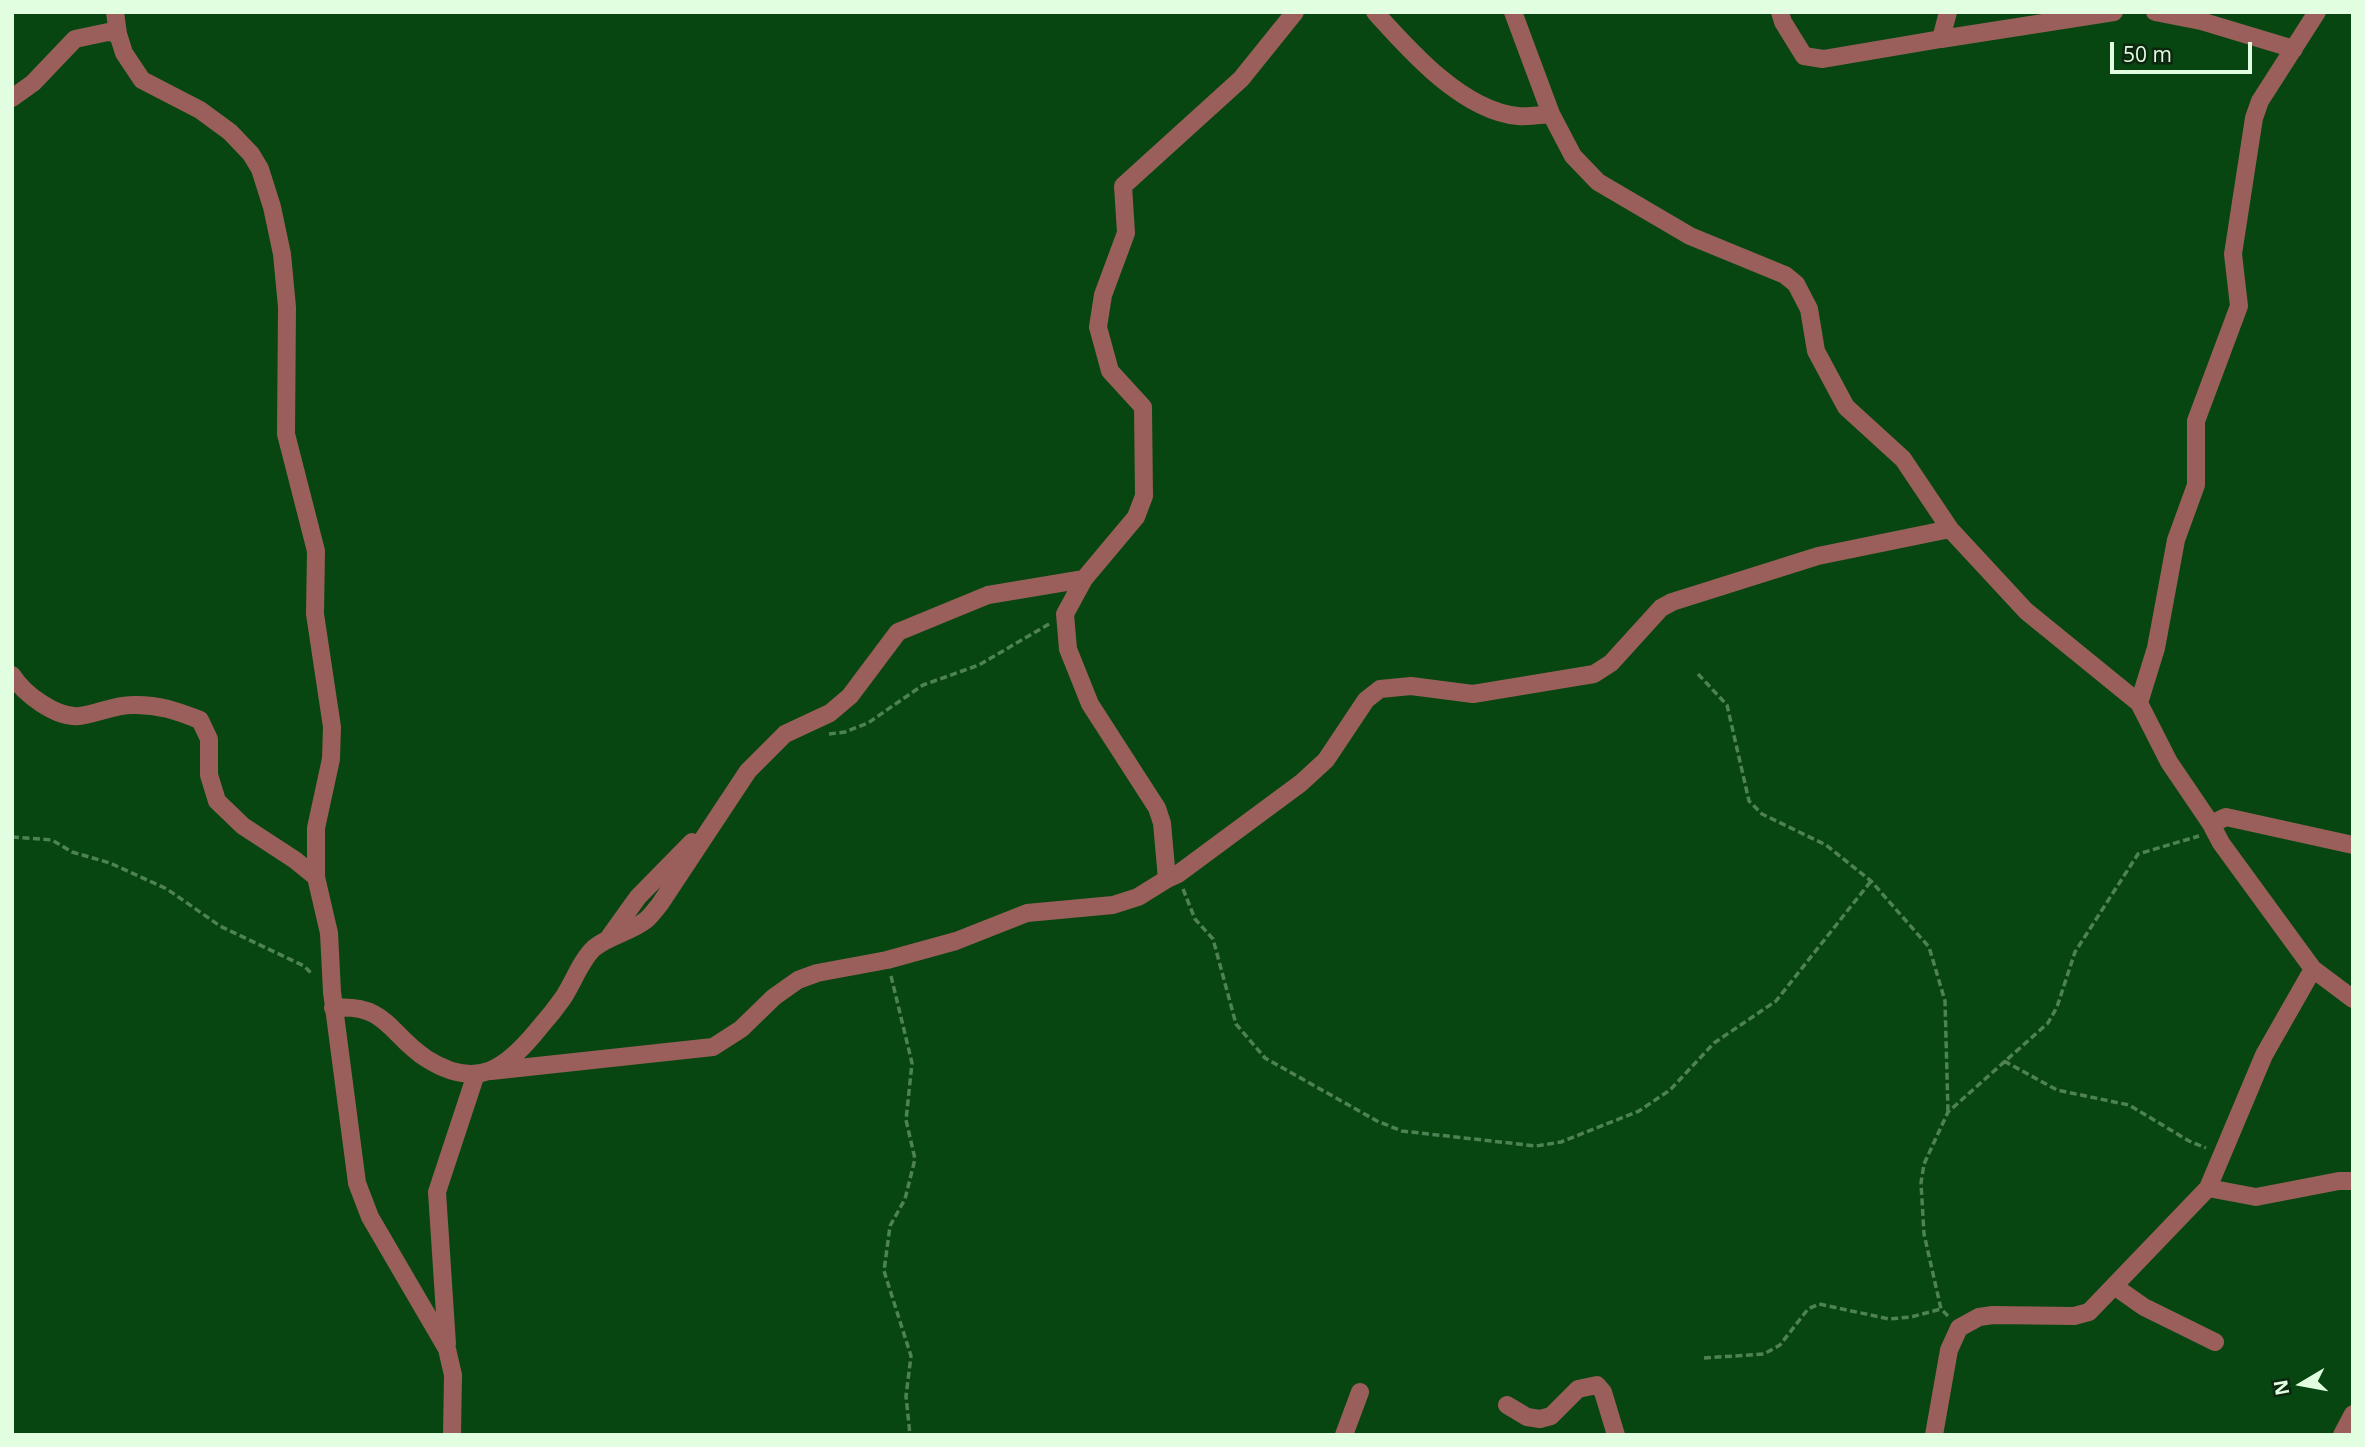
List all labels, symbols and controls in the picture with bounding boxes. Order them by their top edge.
scale bar [2113,28,2255,72]
text: 50 m [2123,40,2172,68]
north arrow [2267,1349,2337,1419]
text: N [2267,1378,2295,1398]

